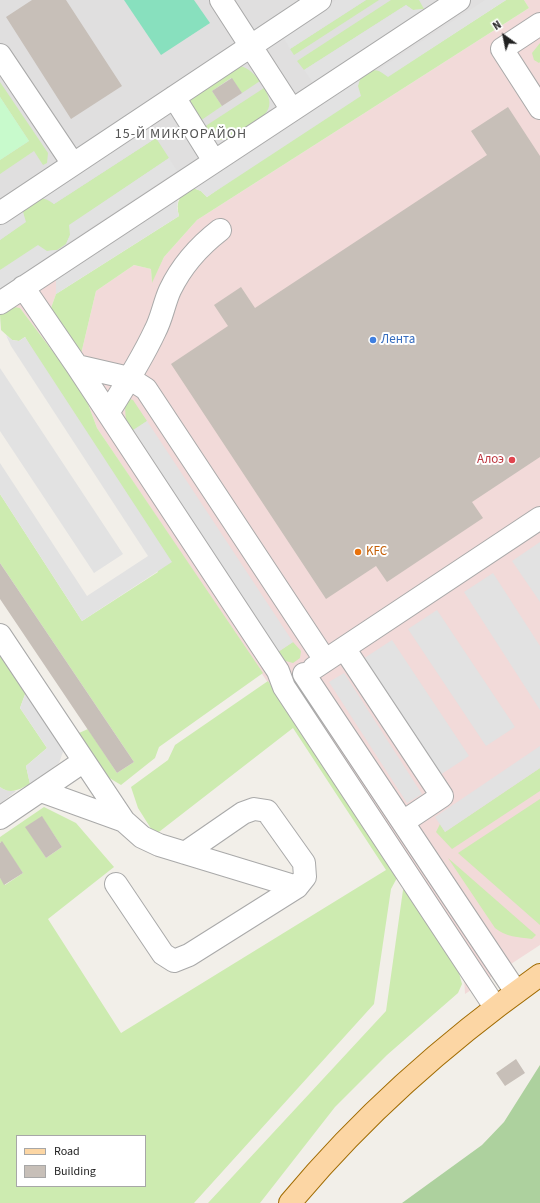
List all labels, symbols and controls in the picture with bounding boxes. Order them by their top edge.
north arrow [484,16,524,56]
text: N [490,17,504,34]
district label: 15-Й МИКРОРАЙОН [115,127,247,143]
place label: Лента [381,332,415,348]
marker: Лента [368,335,378,345]
place label: Алоэ [477,452,504,468]
marker: Алоэ [507,455,517,465]
place label: KFC [366,544,387,560]
marker: KFC [353,547,363,557]
legend [16,1135,146,1187]
text: Road [54,1143,80,1160]
text: Building [54,1163,96,1180]

